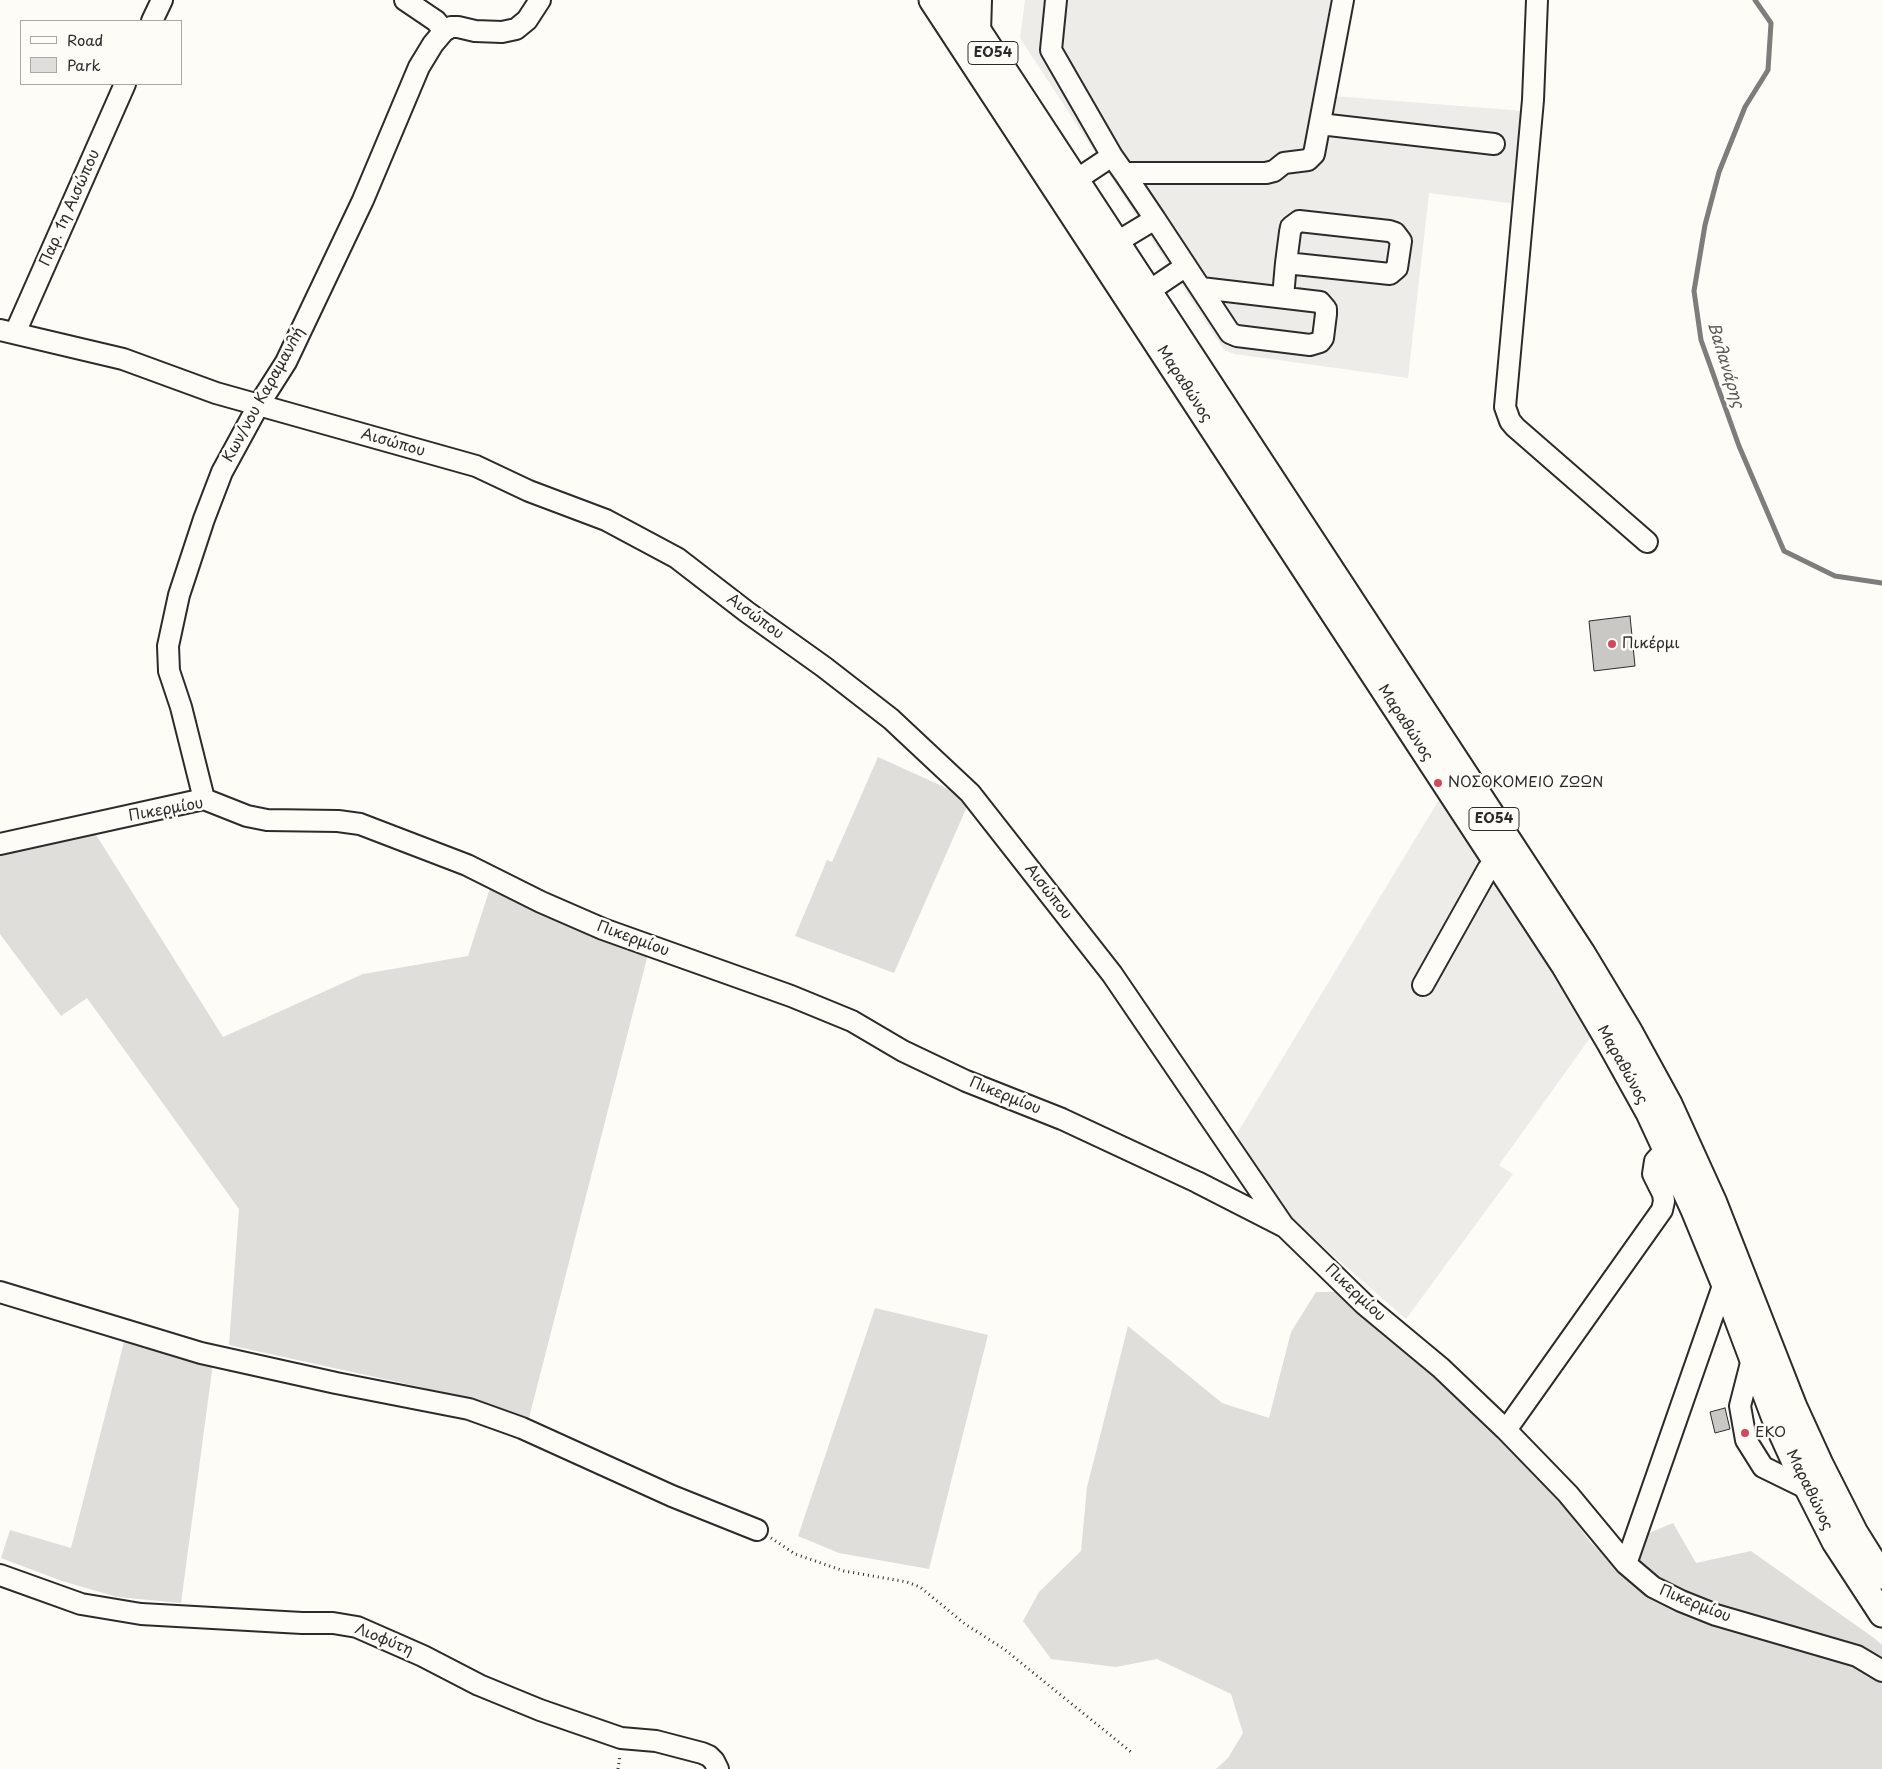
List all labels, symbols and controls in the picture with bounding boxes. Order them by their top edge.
legend [20,20,182,85]
text: Road [67,28,103,51]
road number: ΕΟ54 [968,42,1018,64]
text: Park [67,53,101,76]
street label: Παρ. 1η Αισώπου [36,147,104,269]
water label: Βαλανάρης [1703,320,1747,410]
street label: Κων/νου Καραμανλή [219,324,309,466]
street label: Μαραθώνος [1153,342,1215,426]
street label: Αισώπου [359,425,427,461]
street label: Αισώπου [723,590,787,644]
place label: Πικέρμι [1622,635,1680,653]
marker: Πικέρμι [1606,638,1618,650]
street label: Μαραθώνος [1374,681,1436,765]
place label: ΝΟΣΟΚΟΜΕΙΟ ΖΩΩΝ [1448,774,1603,792]
marker: ΝΟΣΟΚΟΜΕΙΟ ΖΩΩΝ [1432,777,1444,789]
street label: Πικερμίου [127,795,205,825]
road number: ΕΟ54 [1469,808,1519,831]
street label: Αισώπου [1021,861,1075,923]
street label: Πικερμίου [594,918,672,960]
street label: Μαραθώνος [1593,1022,1651,1108]
street label: Πικερμίου [967,1073,1043,1119]
street label: Πικερμίου [1321,1261,1389,1325]
place label: EKO [1755,1424,1786,1442]
marker: EKO [1739,1427,1751,1439]
street label: Μαραθώνος [1782,1447,1836,1533]
street label: Πικερμίου [1657,1581,1733,1627]
street label: Λιοφύτη [352,1620,416,1660]

